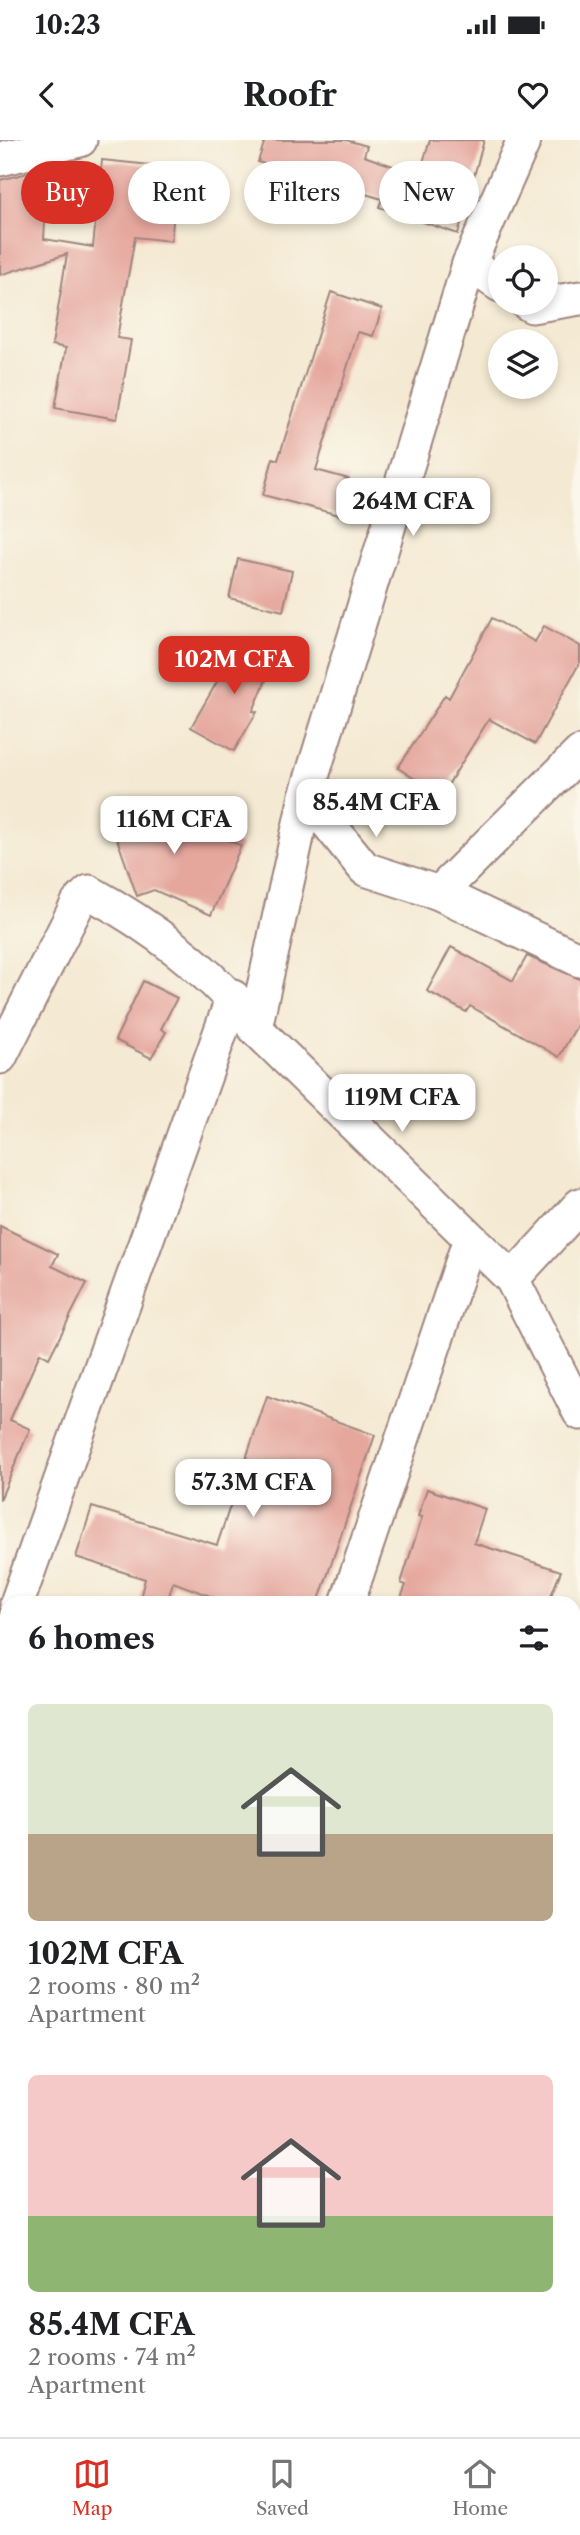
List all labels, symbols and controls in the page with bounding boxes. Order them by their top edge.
text: 10:23 [35,9,101,41]
text: Roofr [243,75,337,114]
icon: back [28,76,66,114]
icon: heart [514,76,552,114]
chip: Buy [21,161,114,224]
chip: Rent [128,161,230,224]
chip: Filters [244,161,365,224]
chip: New [379,161,479,224]
map controls [488,245,558,399]
button: locate [488,245,558,315]
button: layers [488,329,558,399]
pin: 264M CFA [341,478,485,538]
text: 264M CFA [352,487,474,515]
pin: 102M CFA [162,636,306,696]
text: 102M CFA [174,645,294,673]
pin: 85.4M CFA [296,780,456,839]
text: 85.4M CFA [312,788,440,816]
pin: 116M CFA [102,796,246,856]
text: 116M CFA [116,805,232,833]
pin: 119M CFA [330,1074,474,1134]
text: 119M CFA [344,1083,460,1111]
pin: 57.3M CFA [173,1460,333,1519]
text: 57.3M CFA [191,1468,315,1496]
icon: filters [515,1619,553,1657]
text: 6 homes [28,1620,155,1657]
icon: home [228,1749,354,1875]
text: 102M CFA [28,1935,183,1972]
text: 2 rooms · 80 m² [28,1972,200,2000]
text: Apartment [28,2000,146,2028]
icon: home [228,2120,354,2246]
text: 85.4M CFA [28,2306,194,2343]
text: 2 rooms · 74 m² [28,2343,196,2371]
text: Apartment [28,2371,146,2399]
tab: Map [72,2455,113,2520]
tab: Saved [256,2455,309,2520]
tab: Home [452,2455,508,2520]

